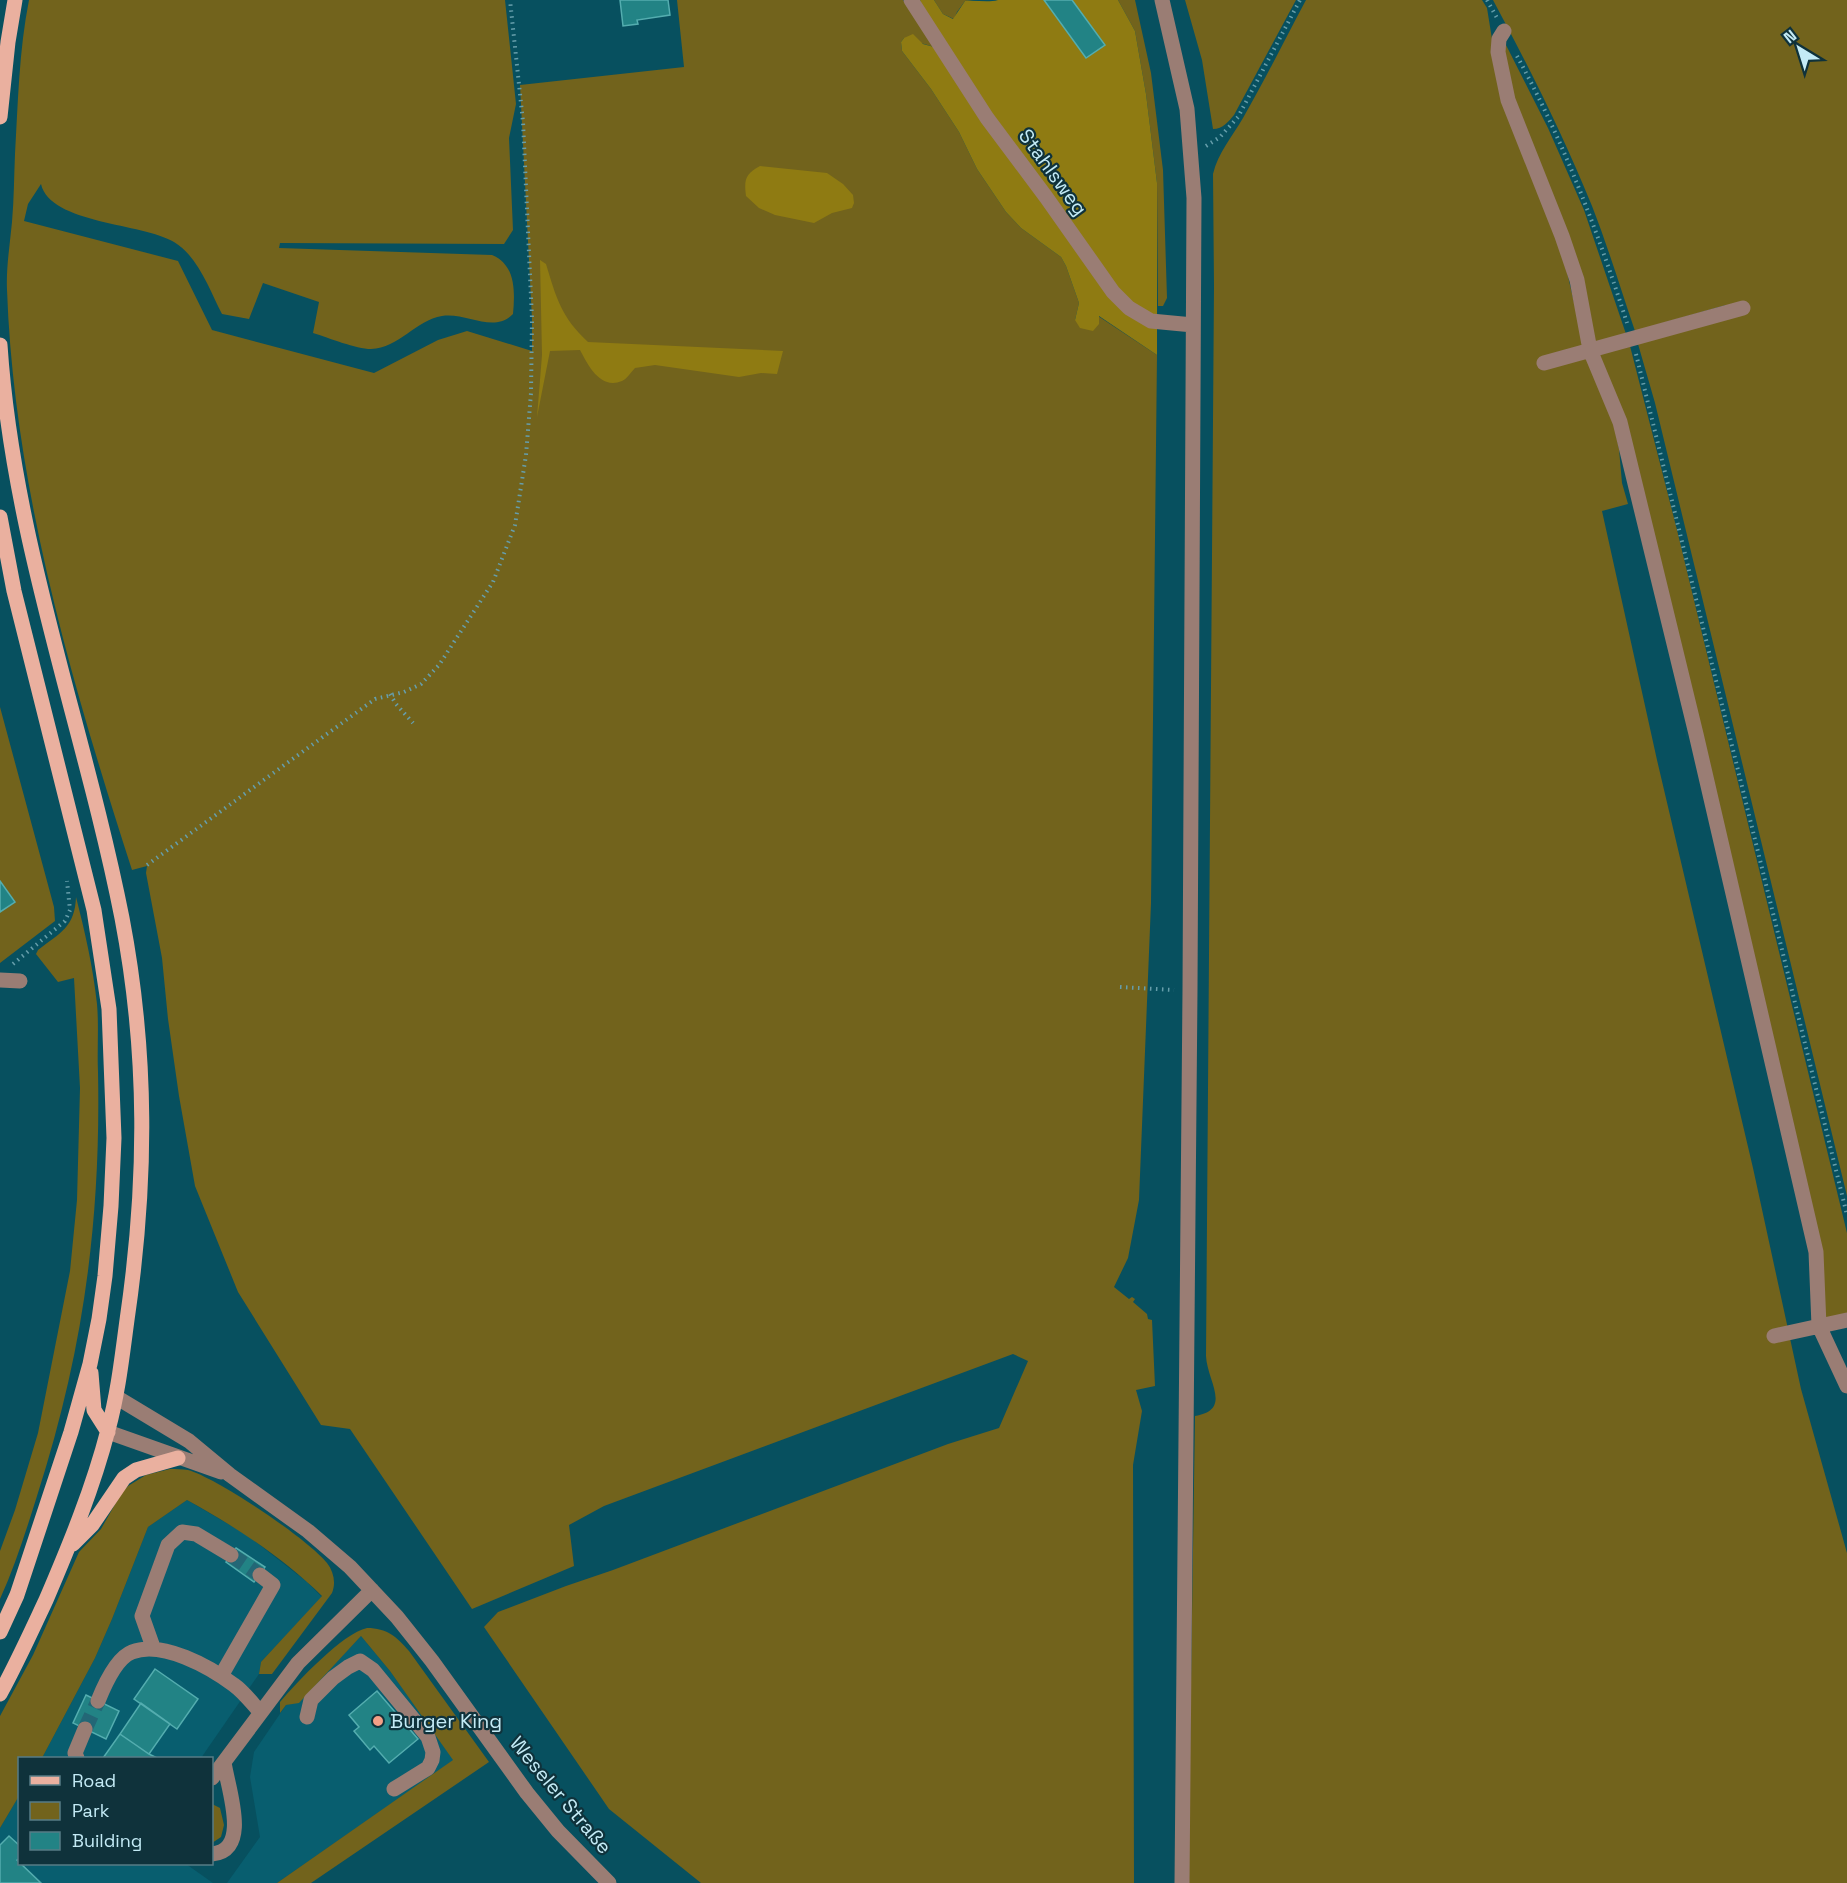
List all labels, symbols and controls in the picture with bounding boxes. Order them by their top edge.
north arrow [1769,18,1829,78]
text: N [1779,25,1801,48]
street label: Stahlsweg [1013,124,1093,220]
place label: Burger King [390,1708,502,1734]
marker: Burger King [371,1714,385,1728]
street label: Weseler Straße [504,1731,618,1859]
legend [18,1757,213,1865]
text: Road [72,1769,116,1792]
text: Park [72,1799,110,1822]
text: Building [72,1829,142,1852]

